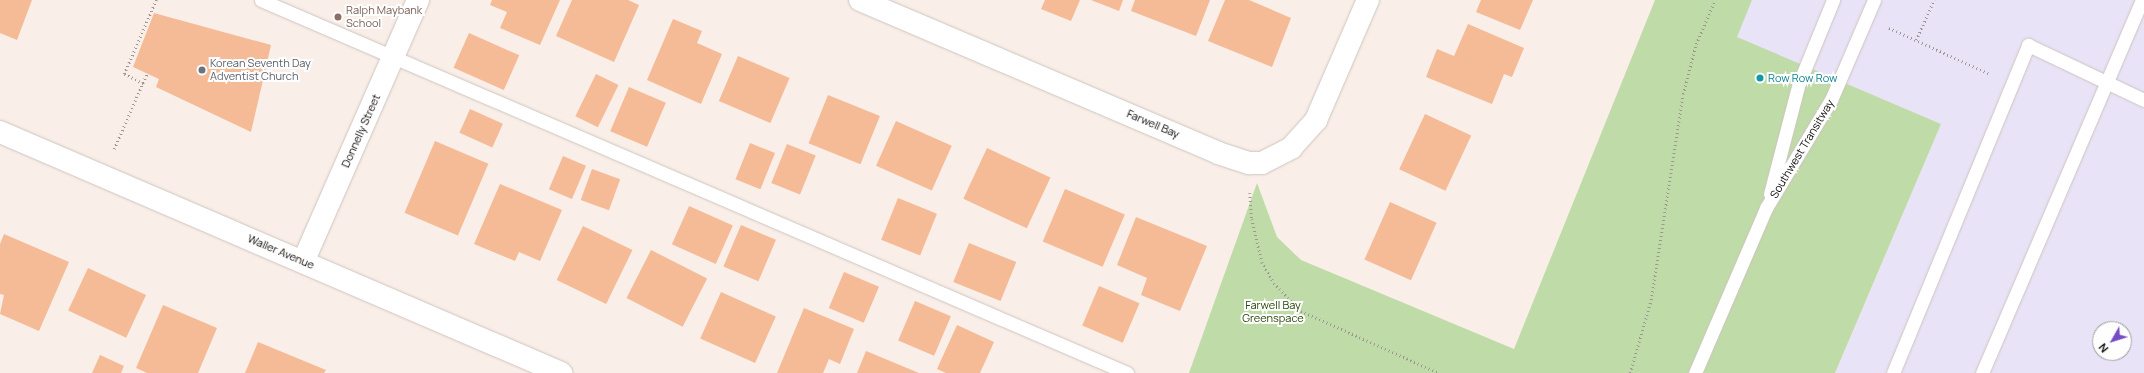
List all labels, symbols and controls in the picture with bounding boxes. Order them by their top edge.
place label: Ralph Maybank School [346,4,422,30]
marker: Ralph Maybank School [333,12,343,22]
place label: Korean Seventh Day Adventist Church [210,57,311,83]
marker: Korean Seventh Day Adventist Church [197,65,207,75]
place label: Row Row Row [1768,71,1837,85]
marker: Row Row Row [1755,73,1765,83]
street label: Donnelly Street [339,92,383,170]
street label: Southwest Transitway [1767,97,1837,201]
street label: Farwell Bay [1125,107,1181,141]
street label: Waller Avenue [246,232,316,272]
park label: Farwell Bay Greenspace [1242,299,1304,325]
north arrow [2092,321,2132,361]
text: N [2095,340,2111,356]

